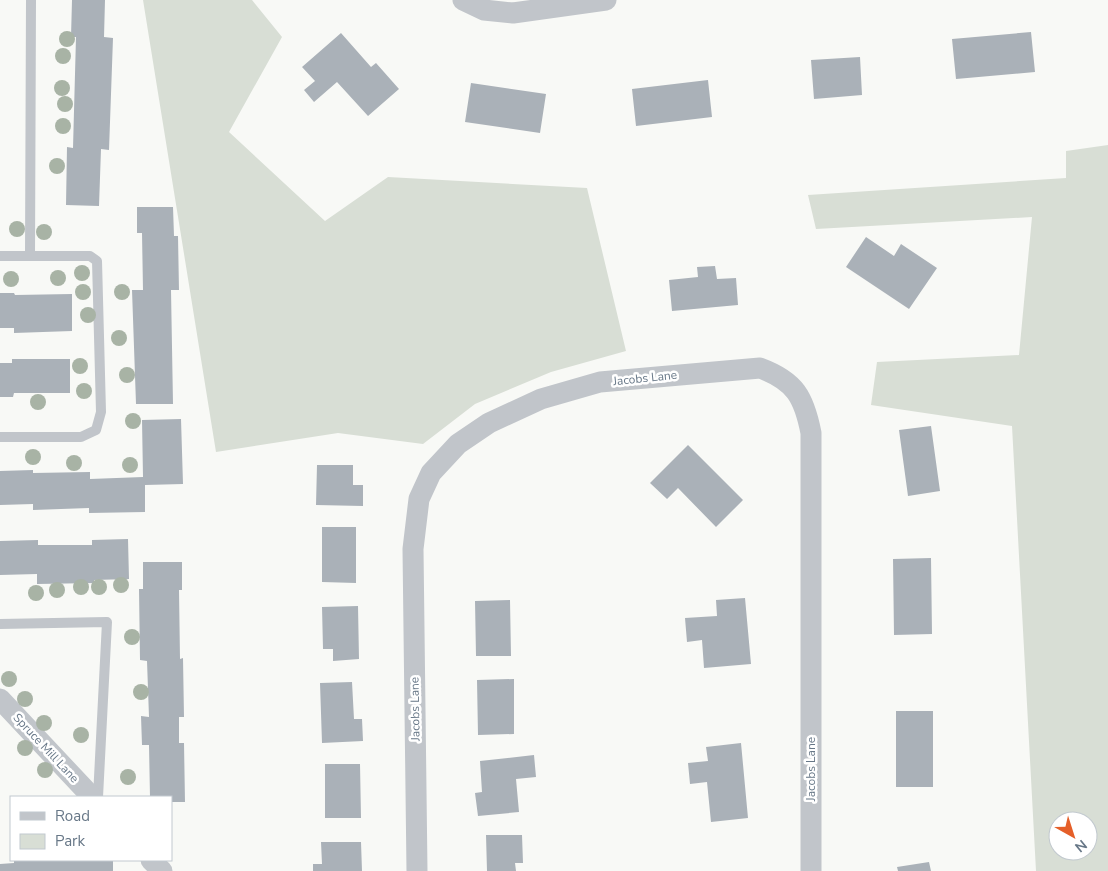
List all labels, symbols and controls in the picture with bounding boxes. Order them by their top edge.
street label: Jacobs Lane [611,367,678,389]
street label: Jacobs Lane [406,677,424,742]
street label: Spruce Mill Lane [10,710,82,786]
street label: Jacobs Lane [803,737,819,802]
legend [10,796,172,861]
text: Road [55,806,90,826]
north arrow [1048,811,1098,861]
text: Park [55,831,85,851]
text: N [1071,835,1091,856]

